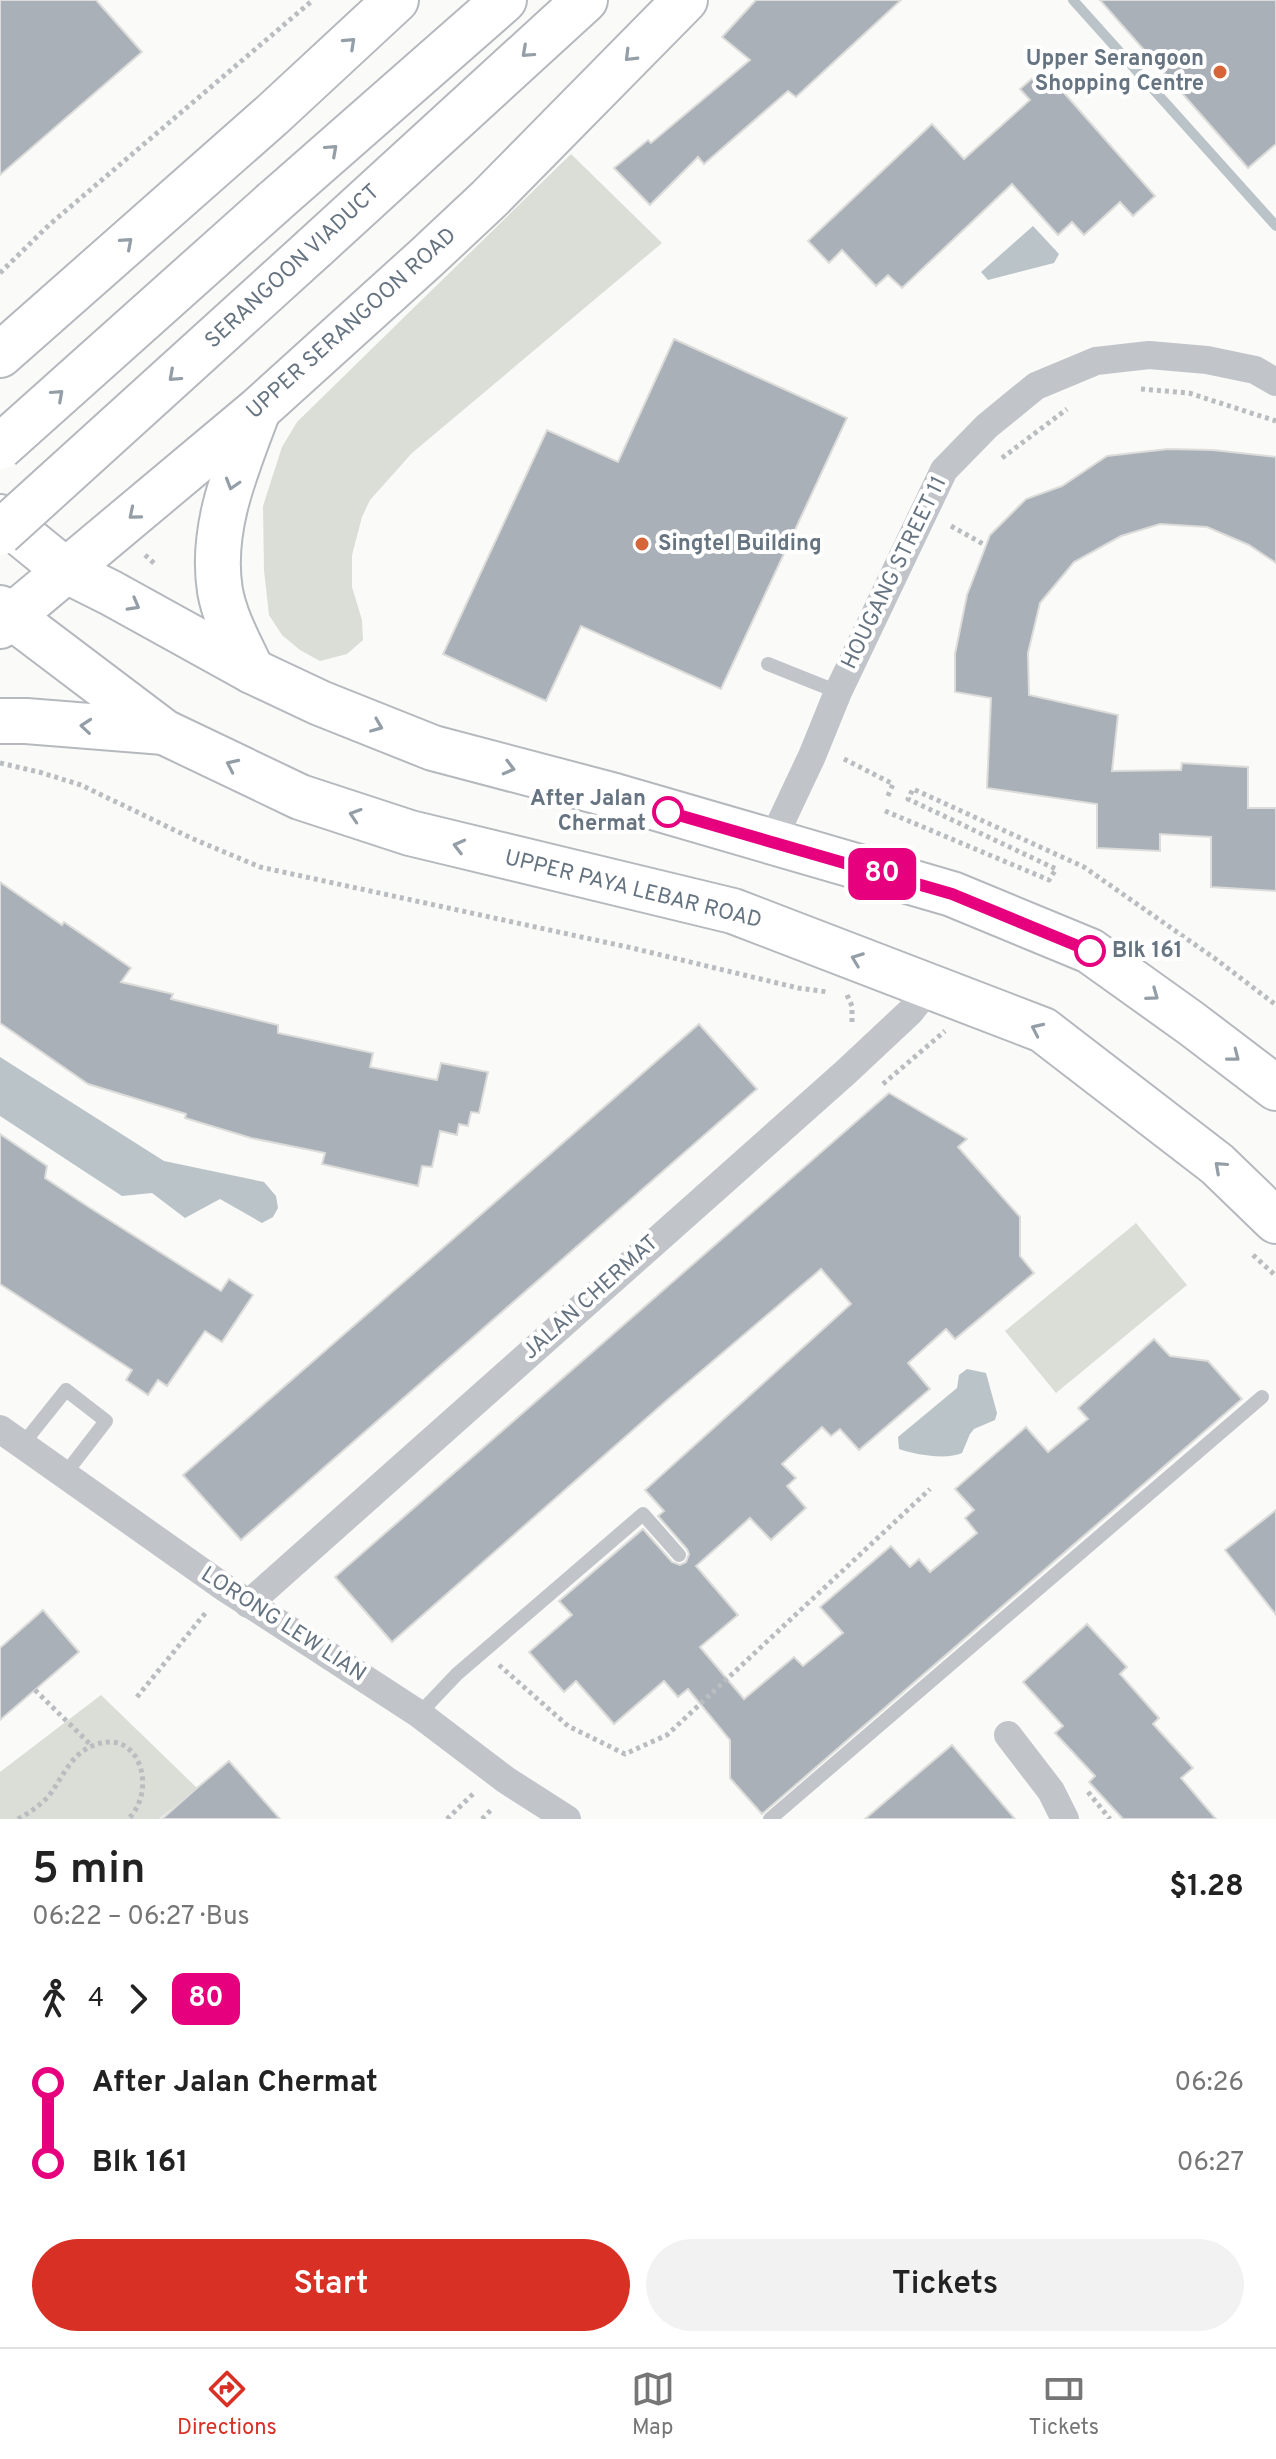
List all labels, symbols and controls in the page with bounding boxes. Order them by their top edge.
one-way arrow [340,38,355,52]
one-way arrow [522,43,536,58]
place label: Upper Serangoon Shopping Centre [1026,46,1204,98]
one-way arrow [625,47,640,61]
marker: Upper Serangoon Shopping Centre [1211,63,1229,81]
one-way arrow [322,145,337,160]
street label: SERANGOON VIADUCT [200,179,386,355]
street label: UPPER SERANGOON ROAD [241,223,463,425]
one-way arrow [117,238,132,253]
one-way arrow [168,366,183,380]
one-way arrow [49,391,64,405]
street label: HOUGANG STREET 11 [837,472,953,674]
one-way arrow [225,476,241,490]
one-way arrow [128,504,143,519]
place label: Singtel Building [658,531,822,558]
marker: Singtel Building [633,535,651,553]
one-way arrow [126,596,141,611]
one-way arrow [369,716,383,732]
one-way arrow [79,718,92,735]
one-way arrow [501,758,515,775]
one-way arrow [226,759,240,775]
place label: After Jalan Chermat [530,786,646,838]
marker: After Jalan Chermat [653,797,683,827]
one-way arrow [349,808,363,824]
one-way arrow [453,838,467,855]
street label: UPPER PAYA LEBAR ROAD [502,845,764,935]
line badge: 80 [846,848,918,900]
text: 80 [864,856,900,892]
marker: Blk 161 [1075,936,1105,966]
place label: Blk 161 [1112,938,1183,965]
one-way arrow [851,952,865,969]
one-way arrow [1144,986,1158,1000]
one-way arrow [1030,1023,1045,1039]
one-way arrow [1225,1046,1239,1061]
one-way arrow [1214,1163,1229,1177]
street label: JALAN CHERMAT [518,1230,664,1366]
street label: LORONG LEW LIAN [195,1562,371,1688]
text: 5 min [32,1843,146,1899]
text: $1.28 [1169,1869,1244,1906]
text: 06:22 – 06:27 · Bus [32,1901,250,1934]
icon: walk [32,1977,76,2021]
icon: forward [116,1977,160,2021]
text: 80 [188,1981,224,2017]
text: 4 [88,1983,104,2016]
text: After Jalan Chermat [92,2065,378,2102]
text: 06:26 [1175,2067,1244,2100]
text: Blk 161 [92,2145,188,2182]
text: 06:27 [1177,2147,1244,2180]
button: Start [32,2239,630,2331]
button: Tickets [646,2239,1244,2331]
tab: Directions [177,2367,277,2442]
tab: Map [631,2367,675,2442]
tab: Tickets [1029,2367,1099,2442]

